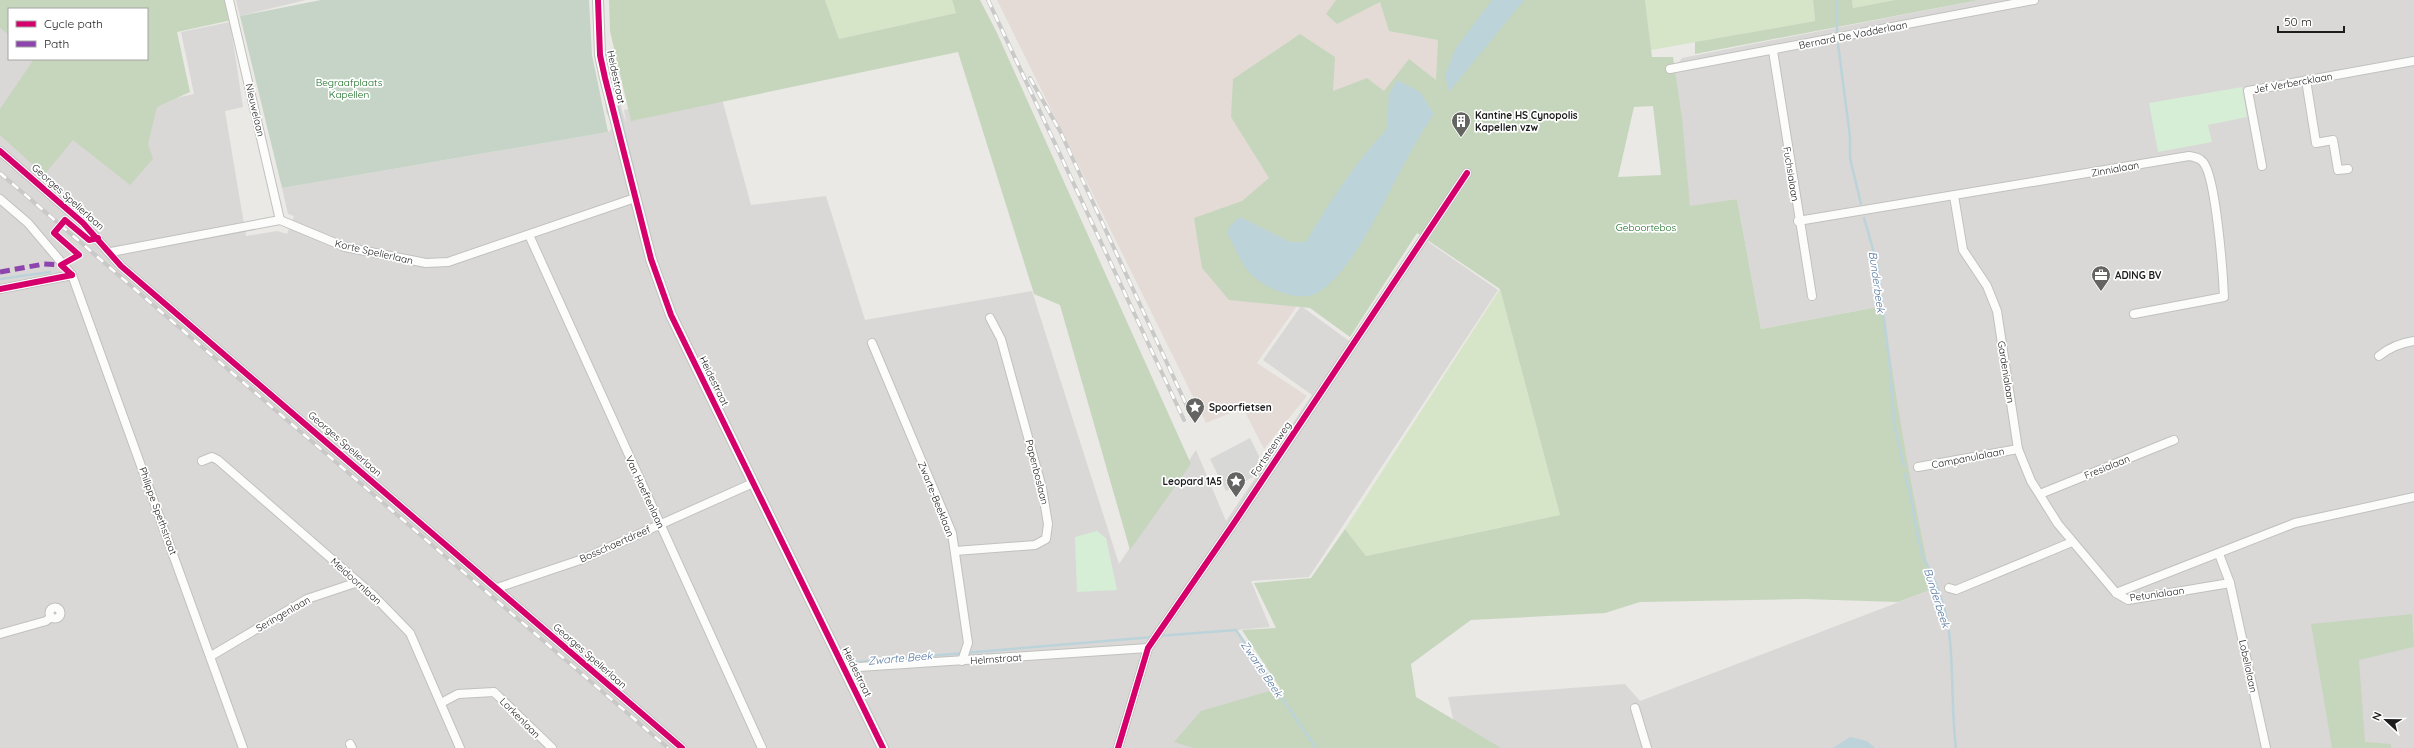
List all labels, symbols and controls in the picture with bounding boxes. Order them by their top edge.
legend [8,8,148,60]
scale bar [2278,8,2344,34]
text: 50 m [2284,14,2312,29]
text: Cycle path [44,16,103,31]
street label: Bernard De Vadderlaan [1798,18,1908,52]
text: Path [44,36,69,51]
street label: Heidestraat [604,49,628,105]
street label: Jef Verbercklaan [2253,70,2333,96]
park label: Begraafplaats Kapellen [316,76,383,101]
street label: Nieuwelaan [243,82,267,138]
place label: Kantine HS Cynopolis Kapellen vzw [1475,109,1578,134]
building icon: Kantine HS Cynopolis Kapellen vzw [1450,110,1472,138]
street label: Fuchsialaan [1780,146,1802,202]
street label: Zinnialaan [2090,158,2140,180]
street label: Georges Spelierlaan [29,161,107,233]
park label: Geboortebos [1616,221,1676,234]
street label: Korte Spelierlaan [334,237,414,267]
water label: Bunderbeek [1866,250,1888,315]
office icon: ADING BV [2090,264,2112,292]
place label: ADING BV [2115,269,2162,282]
street label: Gardenialaan [1995,340,2017,404]
street label: Heidestraat [696,354,732,409]
place icon: Spoorfietsen [1184,396,1206,424]
place label: Spoorfietsen [1209,401,1272,414]
street label: Georges Spelierlaan [306,409,384,479]
street label: Fortsteenweg [1248,419,1294,479]
street label: Papenboslaan [1023,438,1051,506]
street label: Campanulalaan [1930,445,2006,471]
street label: Fresialaan [2082,452,2132,482]
street label: Van Haeftenlaan [622,454,668,530]
street label: Zwarte-Beeklaan [915,459,957,539]
street label: Philippe Spethstraat [136,465,180,557]
place icon: Leopard 1A5 [1225,470,1247,498]
place label: Leopard 1A5 [1162,475,1222,488]
street label: Bosschaertdreef [578,522,653,565]
street label: Meidoornlaan [328,555,384,607]
water label: Bunderbeek [1921,566,1954,631]
street label: Petunialaan [2129,584,2185,604]
street label: Seringenlaan [253,593,313,635]
street label: Georges Spelierlaan [551,621,629,691]
water label: Zwarte Beek [1238,638,1287,701]
street label: Lobelialaan [2236,638,2260,694]
street label: Heidestraat [839,645,875,700]
water label: Zwarte Beek [867,648,934,668]
street label: Helmstraat [970,651,1023,667]
street label: Lorkenlaan [497,695,543,741]
north arrow [2366,700,2406,740]
text: N [2369,710,2385,723]

